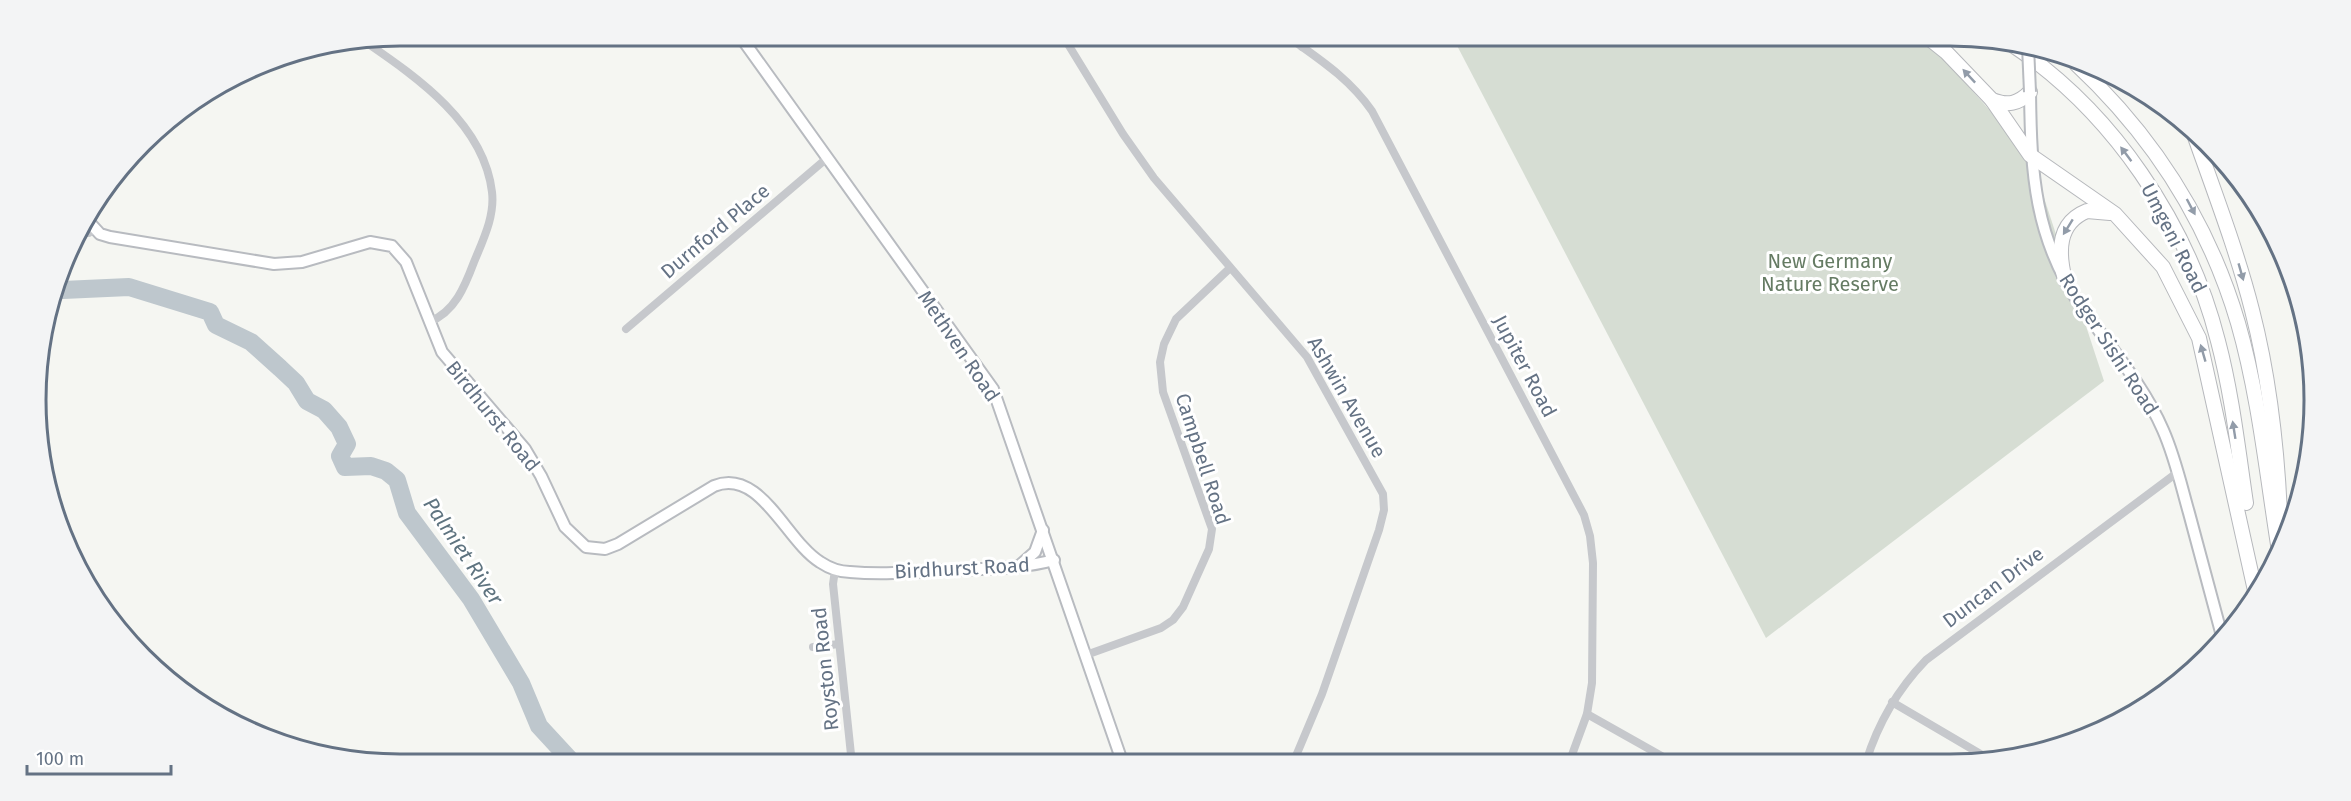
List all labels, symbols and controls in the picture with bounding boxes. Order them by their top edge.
one-way arrow [1963,69,1976,84]
one-way arrow [2121,146,2133,161]
street label: Durnford Place [656,179,774,283]
street label: Umgeni Road [2136,179,2212,297]
one-way arrow [2186,199,2196,216]
one-way arrow [2062,219,2073,236]
park label: New Germany Nature Reserve [1761,249,1899,296]
one-way arrow [2237,263,2246,281]
street label: Rodger Sishi Road [2054,269,2164,419]
street label: Methven Road [913,286,1005,406]
street label: Jupiter Road [1488,311,1562,421]
street label: Ashwin Avenue [1303,332,1391,462]
one-way arrow [2198,344,2207,362]
street label: Birdhurst Road [441,356,545,476]
street label: Campbell Road [1170,390,1236,528]
one-way arrow [2229,420,2238,439]
water label: Palmiet River [417,492,509,611]
street label: Duncan Drive [1938,541,2048,633]
street label: Birdhurst Road [894,552,1030,584]
street label: Royston Road [807,606,843,732]
scale bar [27,738,171,776]
text: 100 m [36,748,84,770]

